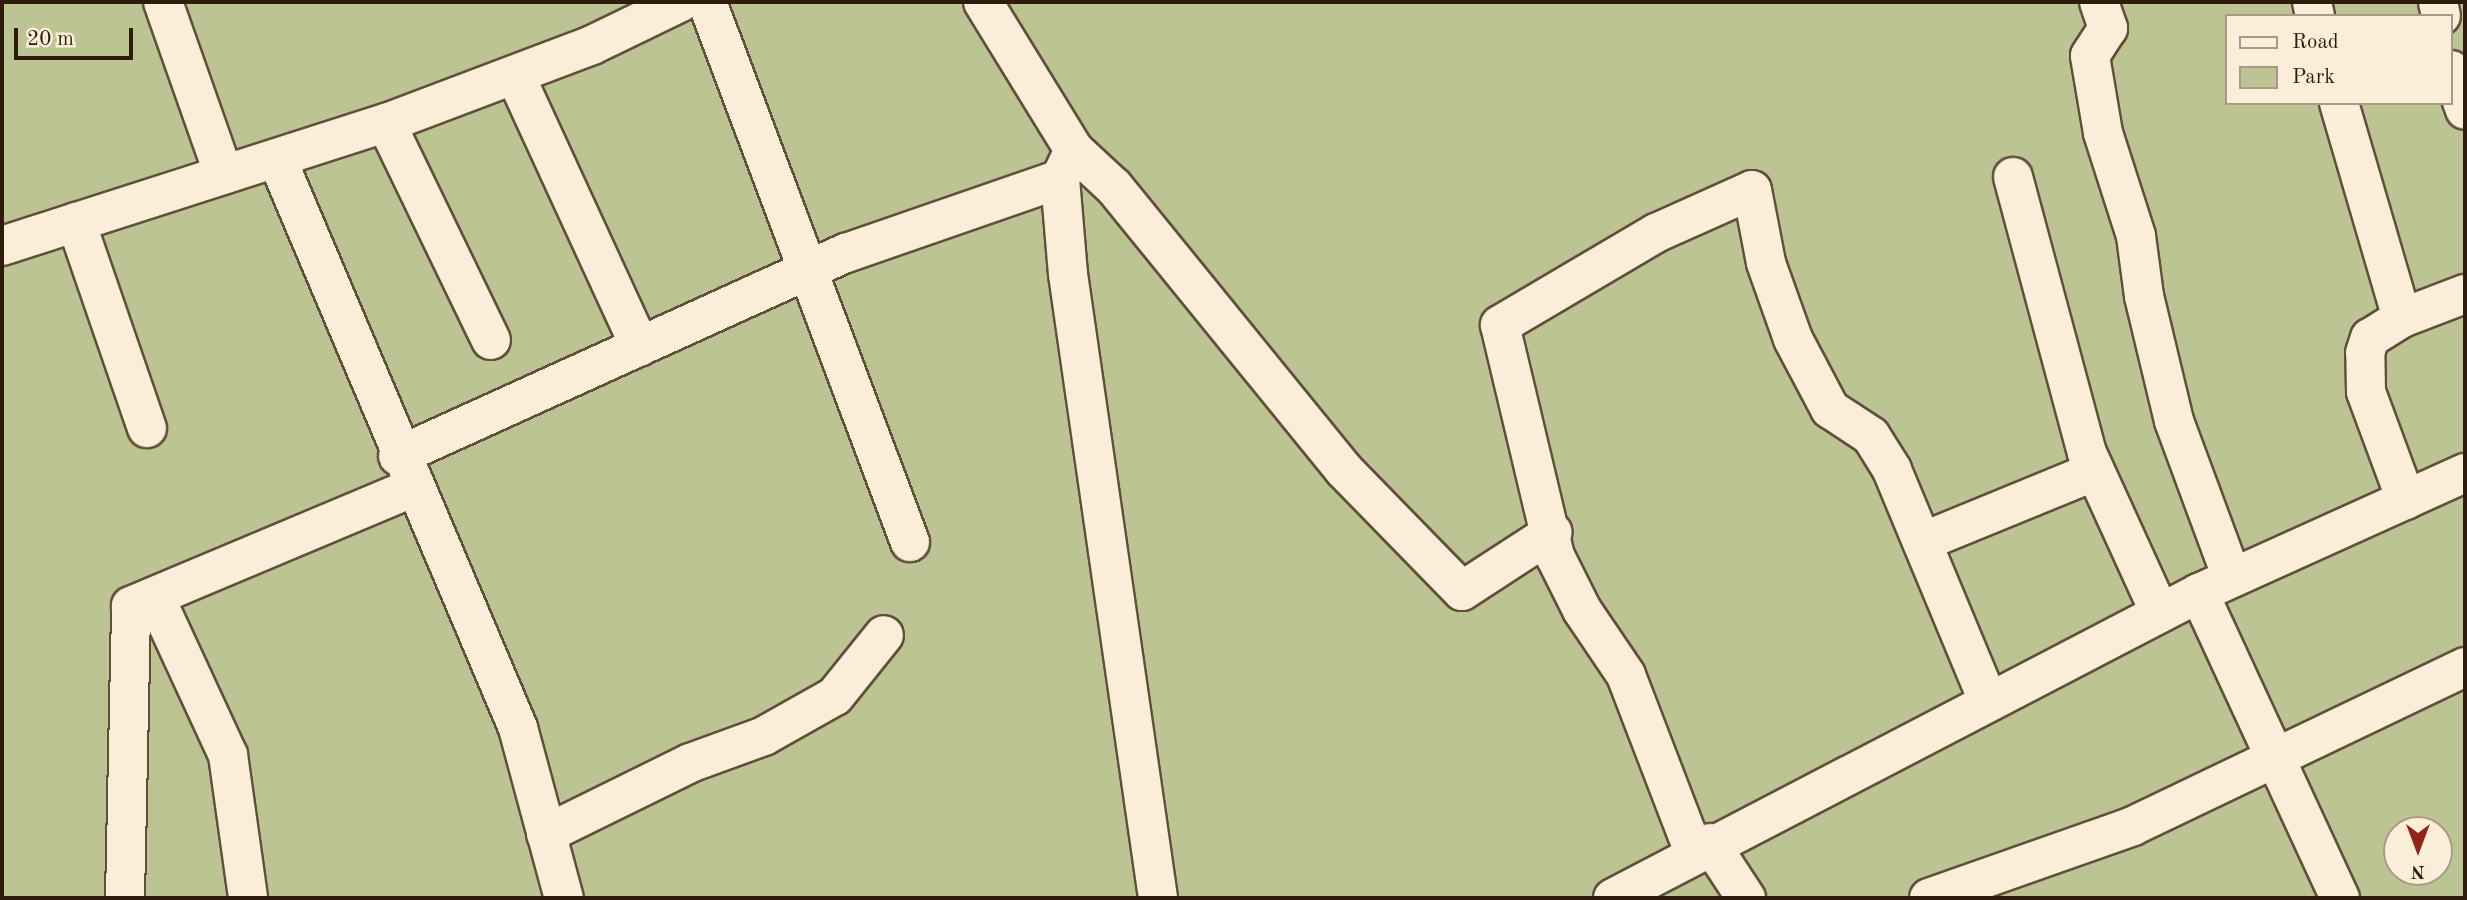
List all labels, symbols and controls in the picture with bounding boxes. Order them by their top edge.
scale bar [18,14,136,58]
legend [2226,14,2453,105]
text: 20 m [27,29,74,50]
text: Road [2292,32,2339,53]
text: Park [2292,67,2335,88]
north arrow [2383,816,2453,886]
text: N [2411,861,2425,880]

